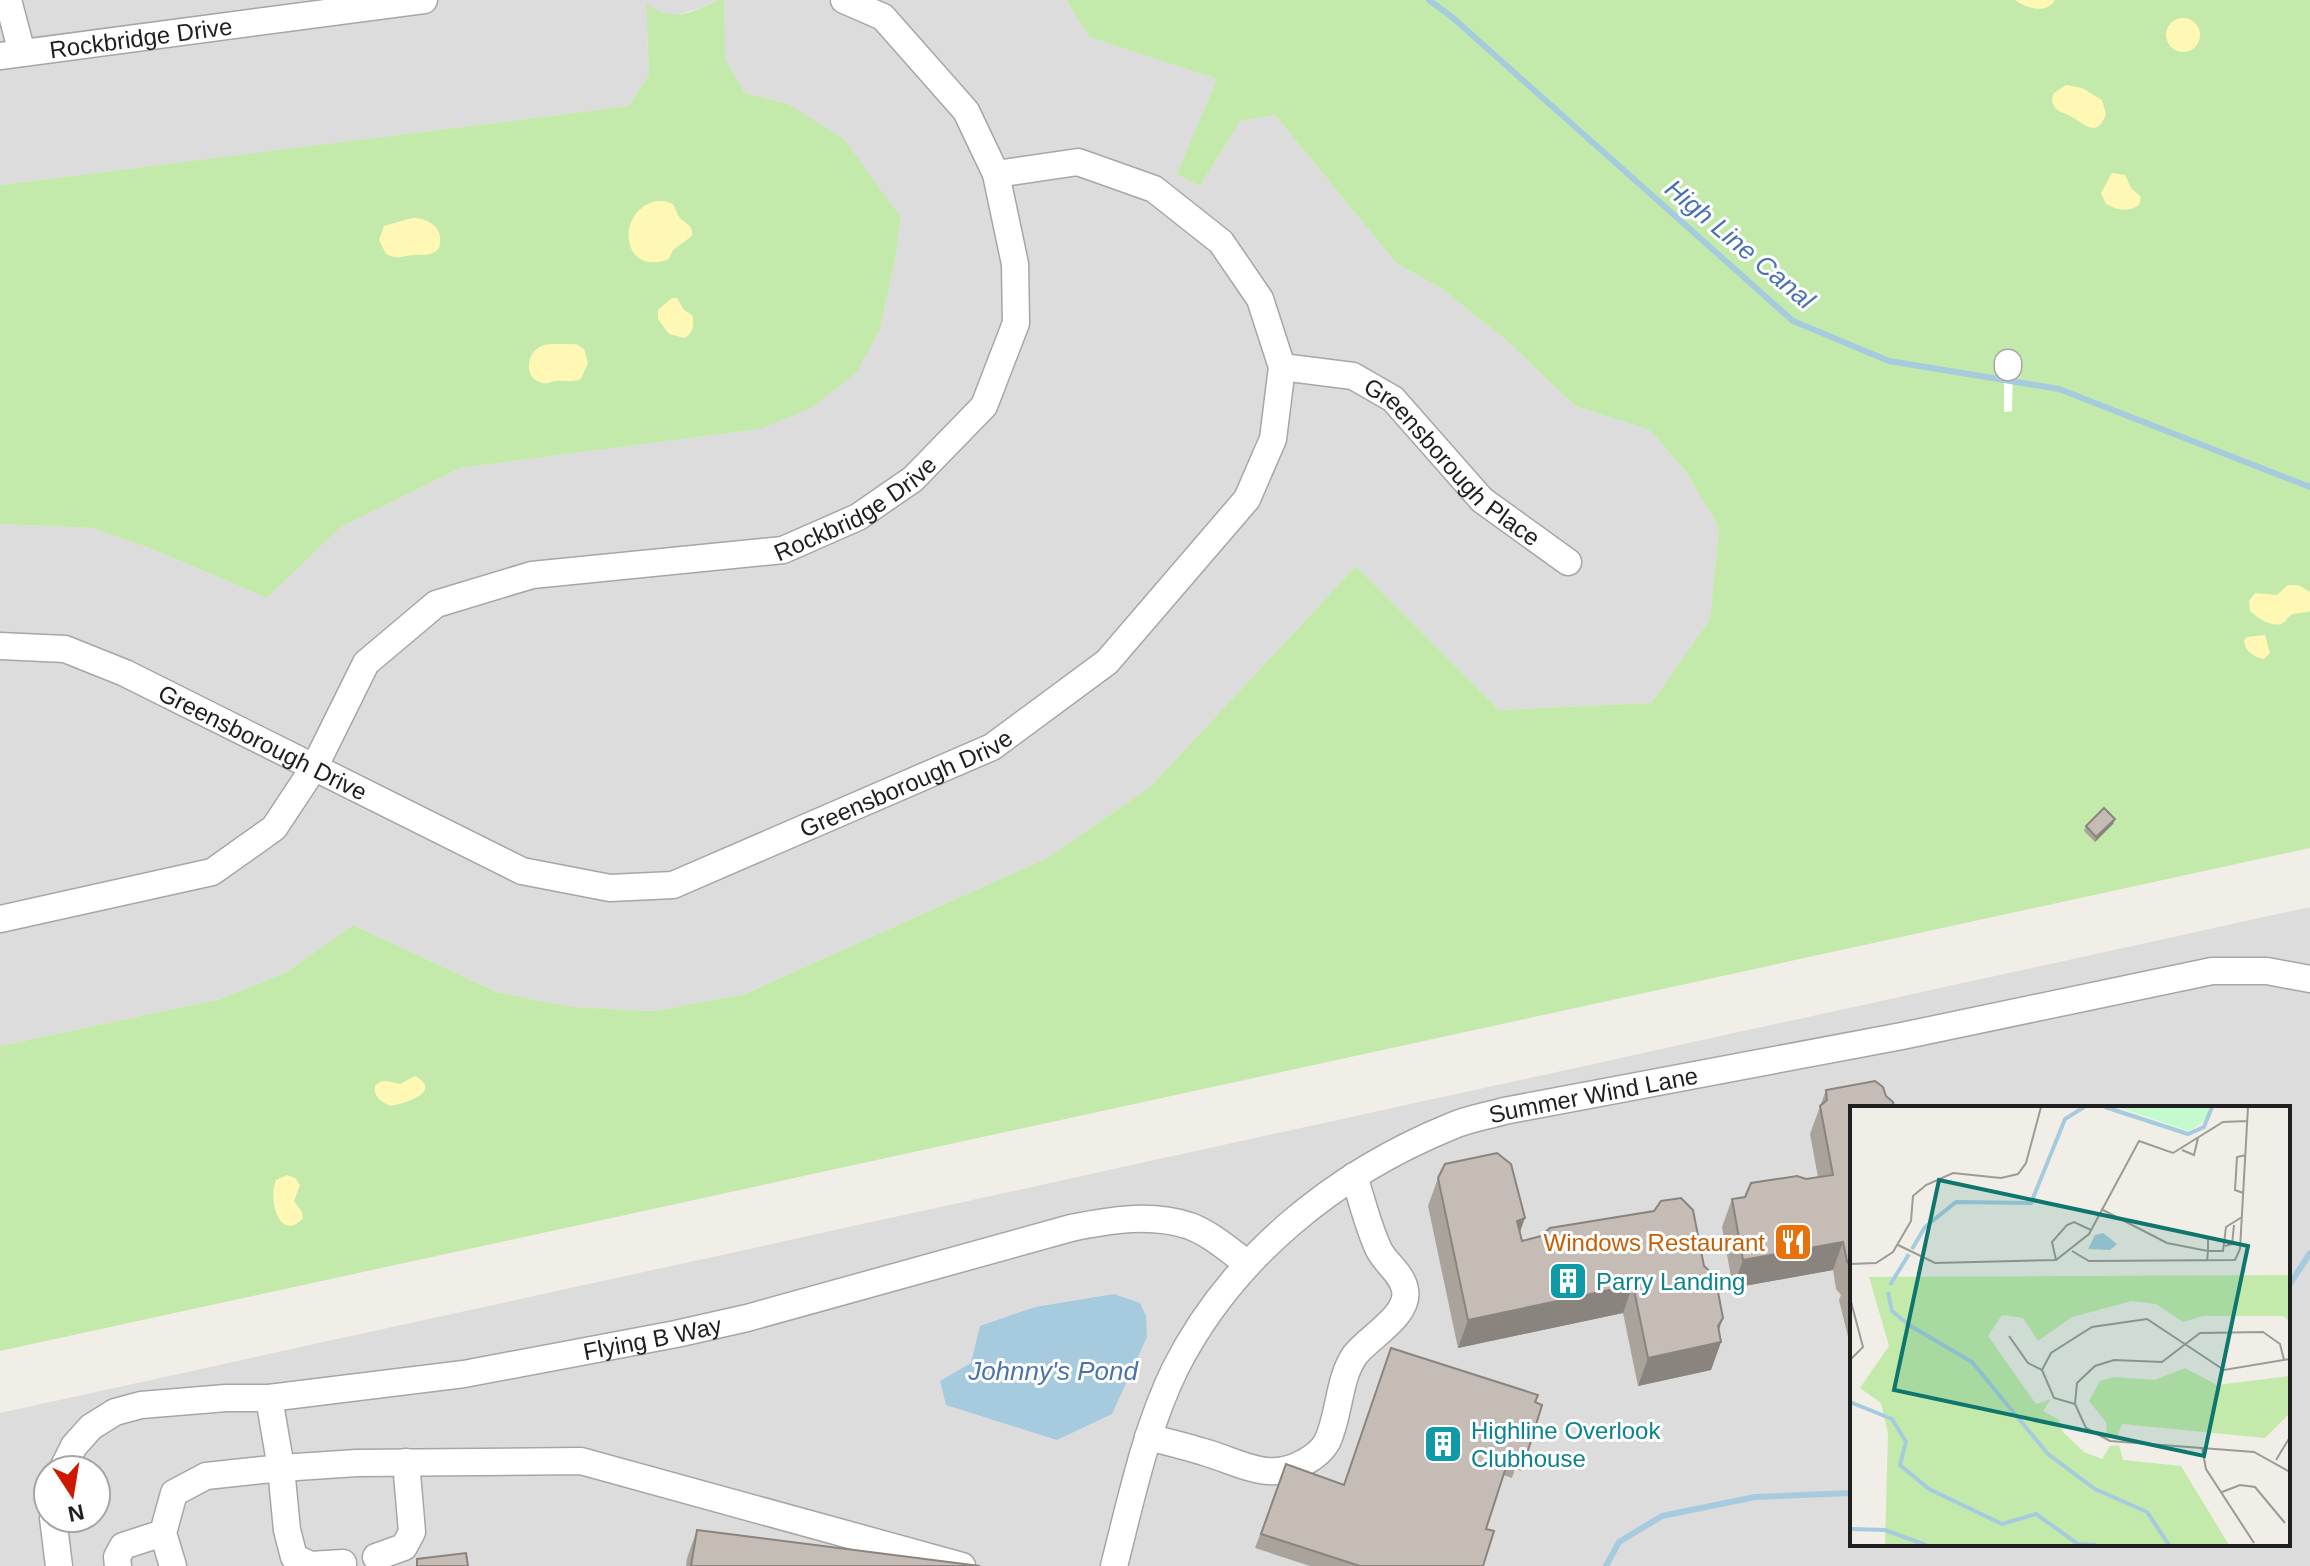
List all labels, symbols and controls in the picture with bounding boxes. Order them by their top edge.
street label: Rockbridge Drive [48,12,234,63]
water label: High Line Canal [1659,173,1821,316]
street label: Greensborough Place [1360,372,1545,551]
street label: Rockbridge Drive [770,450,941,566]
street label: Greensborough Drive [154,679,372,805]
street label: Greensborough Drive [795,724,1017,842]
street label: Summer Wind Lane [1486,1061,1700,1128]
inset map [1850,1106,2290,1546]
restaurant icon: Windows Restaurant [1772,1221,1814,1263]
place label: Windows Restaurant [1544,1229,1765,1256]
building icon: Parry Landing [1547,1260,1589,1302]
place label: Parry Landing [1596,1268,1745,1295]
street label: Flying B Way [581,1311,724,1365]
water label: Johnny's Pond [967,1356,1139,1386]
place label: Highline Overlook Clubhouse [1471,1417,1661,1472]
building icon: Highline Overlook Clubhouse [1422,1423,1464,1465]
north arrow [32,1454,112,1534]
text: N [66,1499,86,1527]

